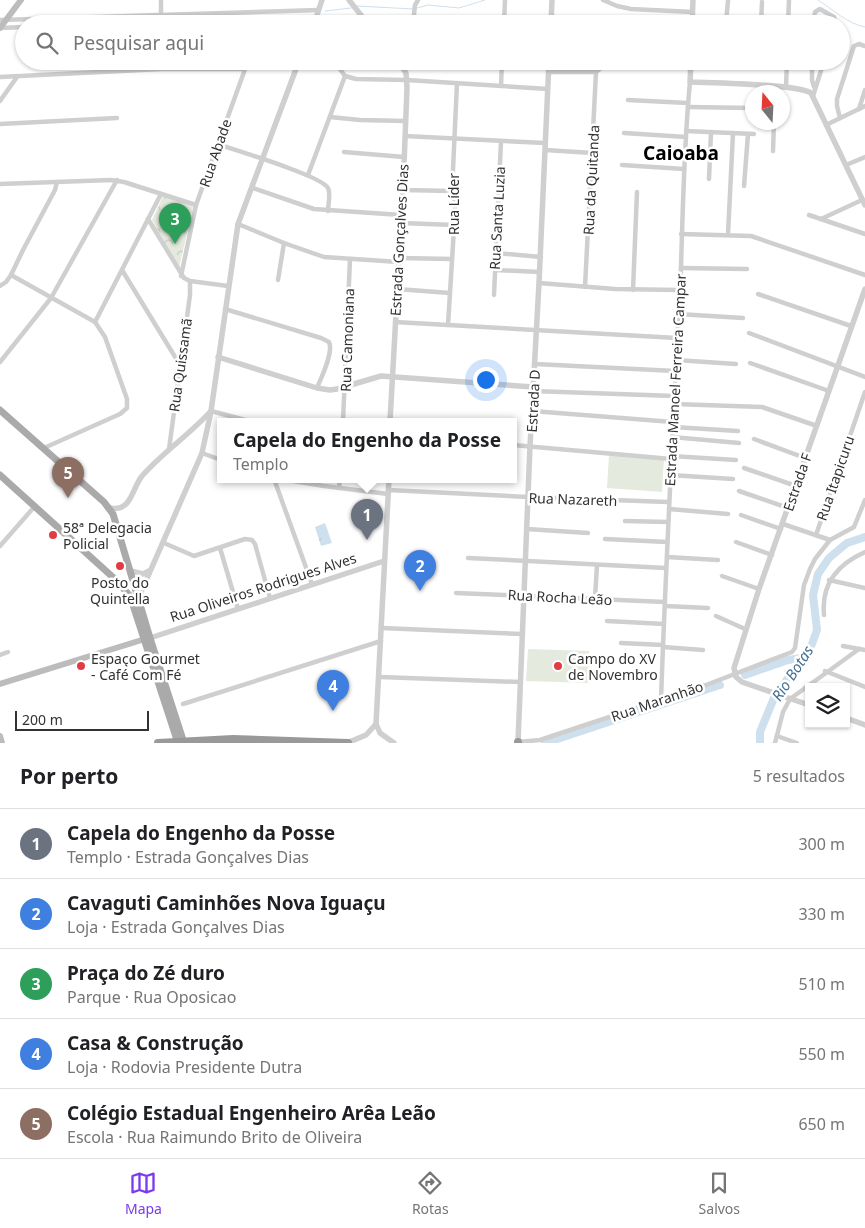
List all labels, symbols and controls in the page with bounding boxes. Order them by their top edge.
search box [15,15,850,70]
icon: search [33,29,61,57]
text: Pesquisar aqui [73,30,204,56]
north arrow [745,85,790,130]
street label: Rua Abade [194,116,236,190]
street label: Rua da Quitanda [579,124,603,236]
district label: Caioaba [643,140,719,166]
street label: Estrada Gonçalves Dias [386,163,412,317]
street label: Rua Santa Luzia [485,166,509,270]
street label: Rua Líder [444,173,463,235]
pin: 3 [159,203,191,244]
street label: Estrada Manoel Ferreira Campar [660,273,690,487]
street label: Rua Camoniana [336,288,358,392]
street label: Rua Quissamã [164,317,196,413]
your location [473,367,499,393]
street label: Estrada D [522,369,544,433]
popup [217,418,517,483]
text: Capela do Engenho da Posse [233,427,501,453]
street label: Rua Itapicuru [812,433,858,523]
street label: Estrada F [778,450,816,514]
text: Templo [233,453,288,475]
pin: 5 [52,457,84,498]
street label: Rua Nazareth [528,488,618,510]
pin: 1 [351,499,383,540]
place label: 58ª Delegacia Policial [63,518,152,553]
marker: 58ª Delegacia Policial [47,529,59,541]
street label: Rua Oliveiros Rodrigues Alves [167,548,359,626]
pin: 2 [404,550,436,591]
marker: Posto do Quintella [114,560,126,572]
place label: Posto do Quintella [90,573,150,608]
street label: Rua Rocha Leão [507,585,613,609]
water label: Rio Botas [767,641,818,705]
place label: Espaço Gourmet - Café Com Fé [91,649,200,684]
place label: Campo do XV de Novembro [568,649,658,684]
marker: Espaço Gourmet - Café Com Fé [75,660,87,672]
marker: Campo do XV de Novembro [552,660,564,672]
pin: 4 [317,670,349,711]
street label: Rua Maranhão [608,676,706,726]
map controls [805,683,850,728]
button: layers [805,683,850,728]
scale bar [15,708,149,731]
text: 200 m [22,710,63,729]
text: Por perto [20,762,118,790]
text: 5 resultados [753,765,845,787]
text: Capela do Engenho da Posse [67,820,335,846]
text: 1 [31,833,41,855]
text: 300 m [798,833,845,855]
text: Templo · Estrada Gonçalves Dias [67,846,309,868]
text: Cavaguti Caminhões Nova Iguaçu [67,890,386,916]
text: 2 [31,903,41,925]
text: 330 m [798,903,845,925]
text: Loja · Estrada Gonçalves Dias [67,916,285,938]
text: Praça do Zé duro [67,960,225,986]
text: 3 [31,973,41,995]
text: 510 m [798,973,845,995]
text: Parque · Rua Oposicao [67,986,236,1008]
text: Casa & Construção [67,1030,244,1056]
text: 4 [31,1043,41,1065]
text: 550 m [798,1043,845,1065]
text: Loja · Rodovia Presidente Dutra [67,1056,302,1078]
text: Colégio Estadual Engenheiro Arêa Leão [67,1100,436,1126]
text: 5 [31,1113,41,1135]
text: 650 m [798,1113,845,1135]
text: Escola · Rua Raimundo Brito de Oliveira [67,1126,362,1148]
tab: Mapa [125,1169,162,1218]
tab: Rotas [412,1169,449,1218]
tab: Salvos [699,1169,740,1218]

